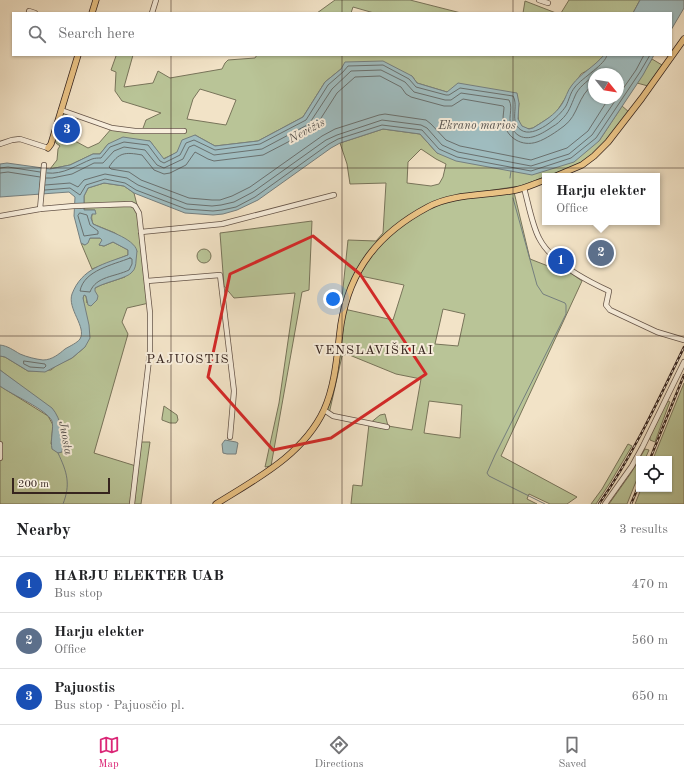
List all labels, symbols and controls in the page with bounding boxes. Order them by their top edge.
search box [12,12,672,56]
icon: search [26,23,48,45]
text: Search here [58,27,135,42]
north arrow [588,68,624,104]
pin: 3 [54,115,80,145]
water label: Nevėžis [285,116,327,146]
water label: Ekrano marios [437,120,516,132]
popup [542,173,660,225]
text: Harju elekter [556,184,646,199]
text: Office [556,202,588,215]
pin: 2 [588,238,614,268]
pin: 1 [548,246,574,276]
your location [323,289,343,309]
district label: VENSLAVIŠKIAI [314,341,434,357]
district label: PAJUOSTIS [146,353,230,366]
water label: Juosta [56,420,74,456]
map controls [636,456,672,492]
button: locate [636,456,672,492]
scale bar [12,476,110,495]
text: 200 m [18,479,49,490]
text: Nearby [16,522,71,539]
text: 3 results [619,523,668,536]
text: HARJU ELEKTER UAB [54,569,224,584]
text: 1 [25,578,33,591]
text: 470 m [631,578,668,591]
text: Bus stop [54,587,103,600]
text: Harju elekter [54,625,144,640]
text: 2 [25,634,33,647]
text: 560 m [631,634,668,647]
text: Office [54,643,86,656]
text: Pajuostis [54,681,115,696]
text: 3 [25,690,33,703]
text: 650 m [631,690,668,703]
text: Bus stop · Pajuosčio pl. [54,699,185,712]
tab: Map [98,734,120,772]
tab: Directions [315,734,363,772]
tab: Saved [558,734,586,772]

